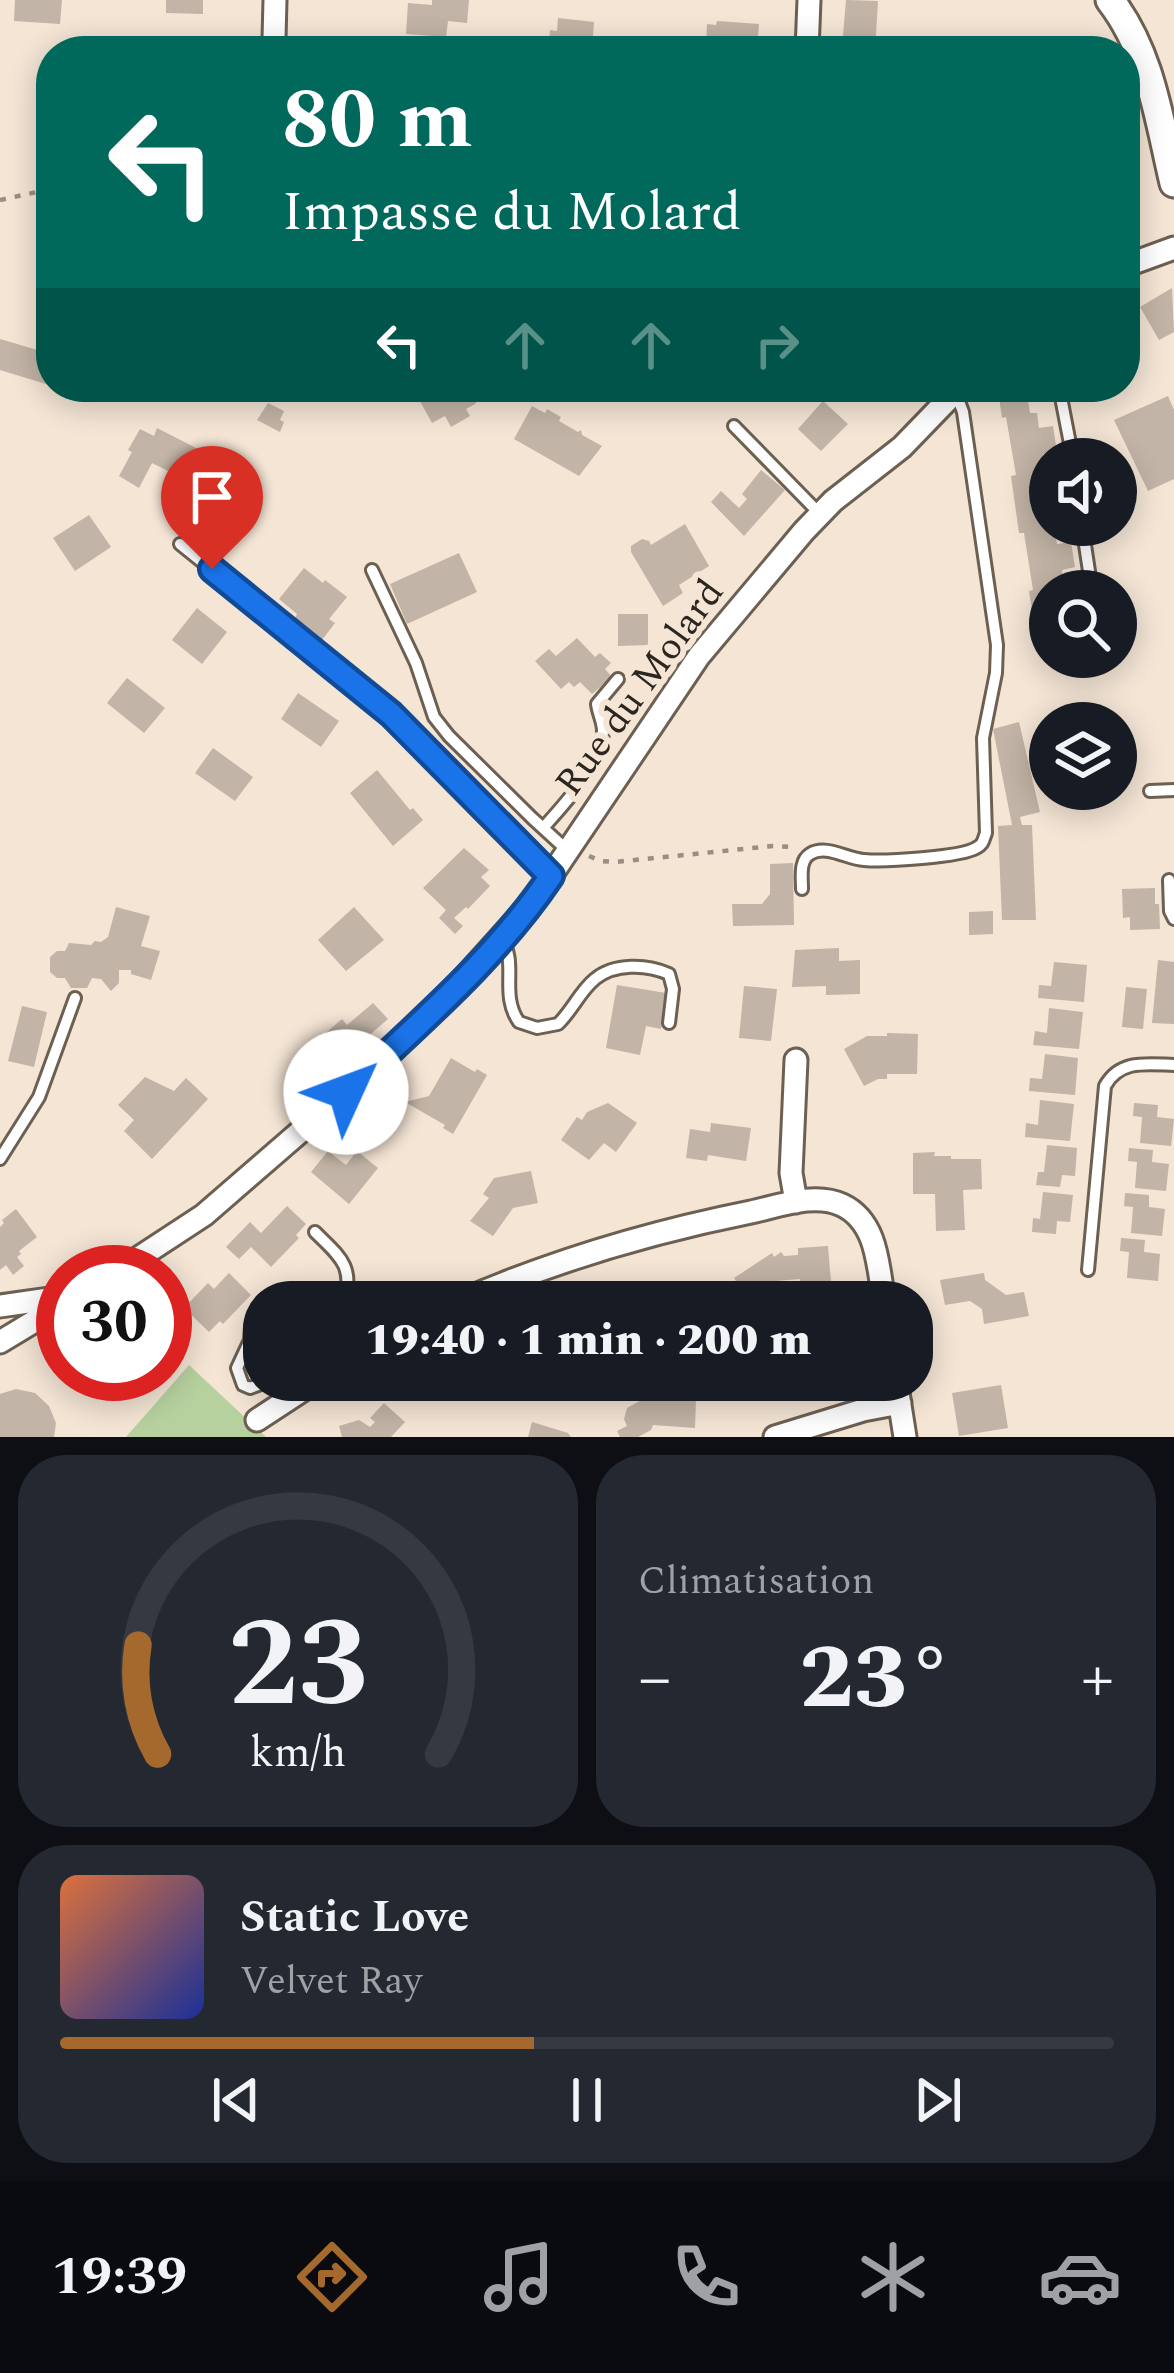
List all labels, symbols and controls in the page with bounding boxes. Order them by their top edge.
text: 80 m [282,57,473,185]
icon: left [84,84,240,240]
text: Impasse du Molard [282,172,741,254]
icon: left [366,312,432,378]
icon: ahead [492,312,558,378]
icon: ahead [618,312,684,378]
icon: right [744,312,810,378]
map controls [1029,438,1137,810]
button: sound [1029,438,1137,546]
pin [161,446,263,569]
icon: arrive [179,464,245,530]
street label: Rue du Molard [541,567,739,809]
button: search [1029,570,1137,678]
button: layers [1029,702,1137,810]
position arrow [283,1029,409,1155]
speed limit sign: 30 [36,1245,192,1401]
text: 19:40 · 1 min · 200 m [365,1306,811,1375]
text: Climatisation [638,1552,874,1611]
text: 23 [228,1571,368,1761]
text: 23° [800,1611,953,1748]
text: − [638,1629,671,1730]
text: + [1081,1629,1114,1730]
text: km/h [250,1721,346,1786]
text: Static Love [240,1883,469,1952]
text: Velvet Ray [240,1952,422,2011]
icon: previous [203,2067,269,2133]
icon: pause [554,2067,620,2133]
icon: next [905,2067,971,2133]
icon: directions [290,2235,374,2319]
icon: music [477,2235,561,2319]
icon: phone [664,2235,748,2319]
icon: climate [851,2235,935,2319]
icon: car [1038,2235,1122,2319]
text: 19:39 [52,2236,187,2318]

